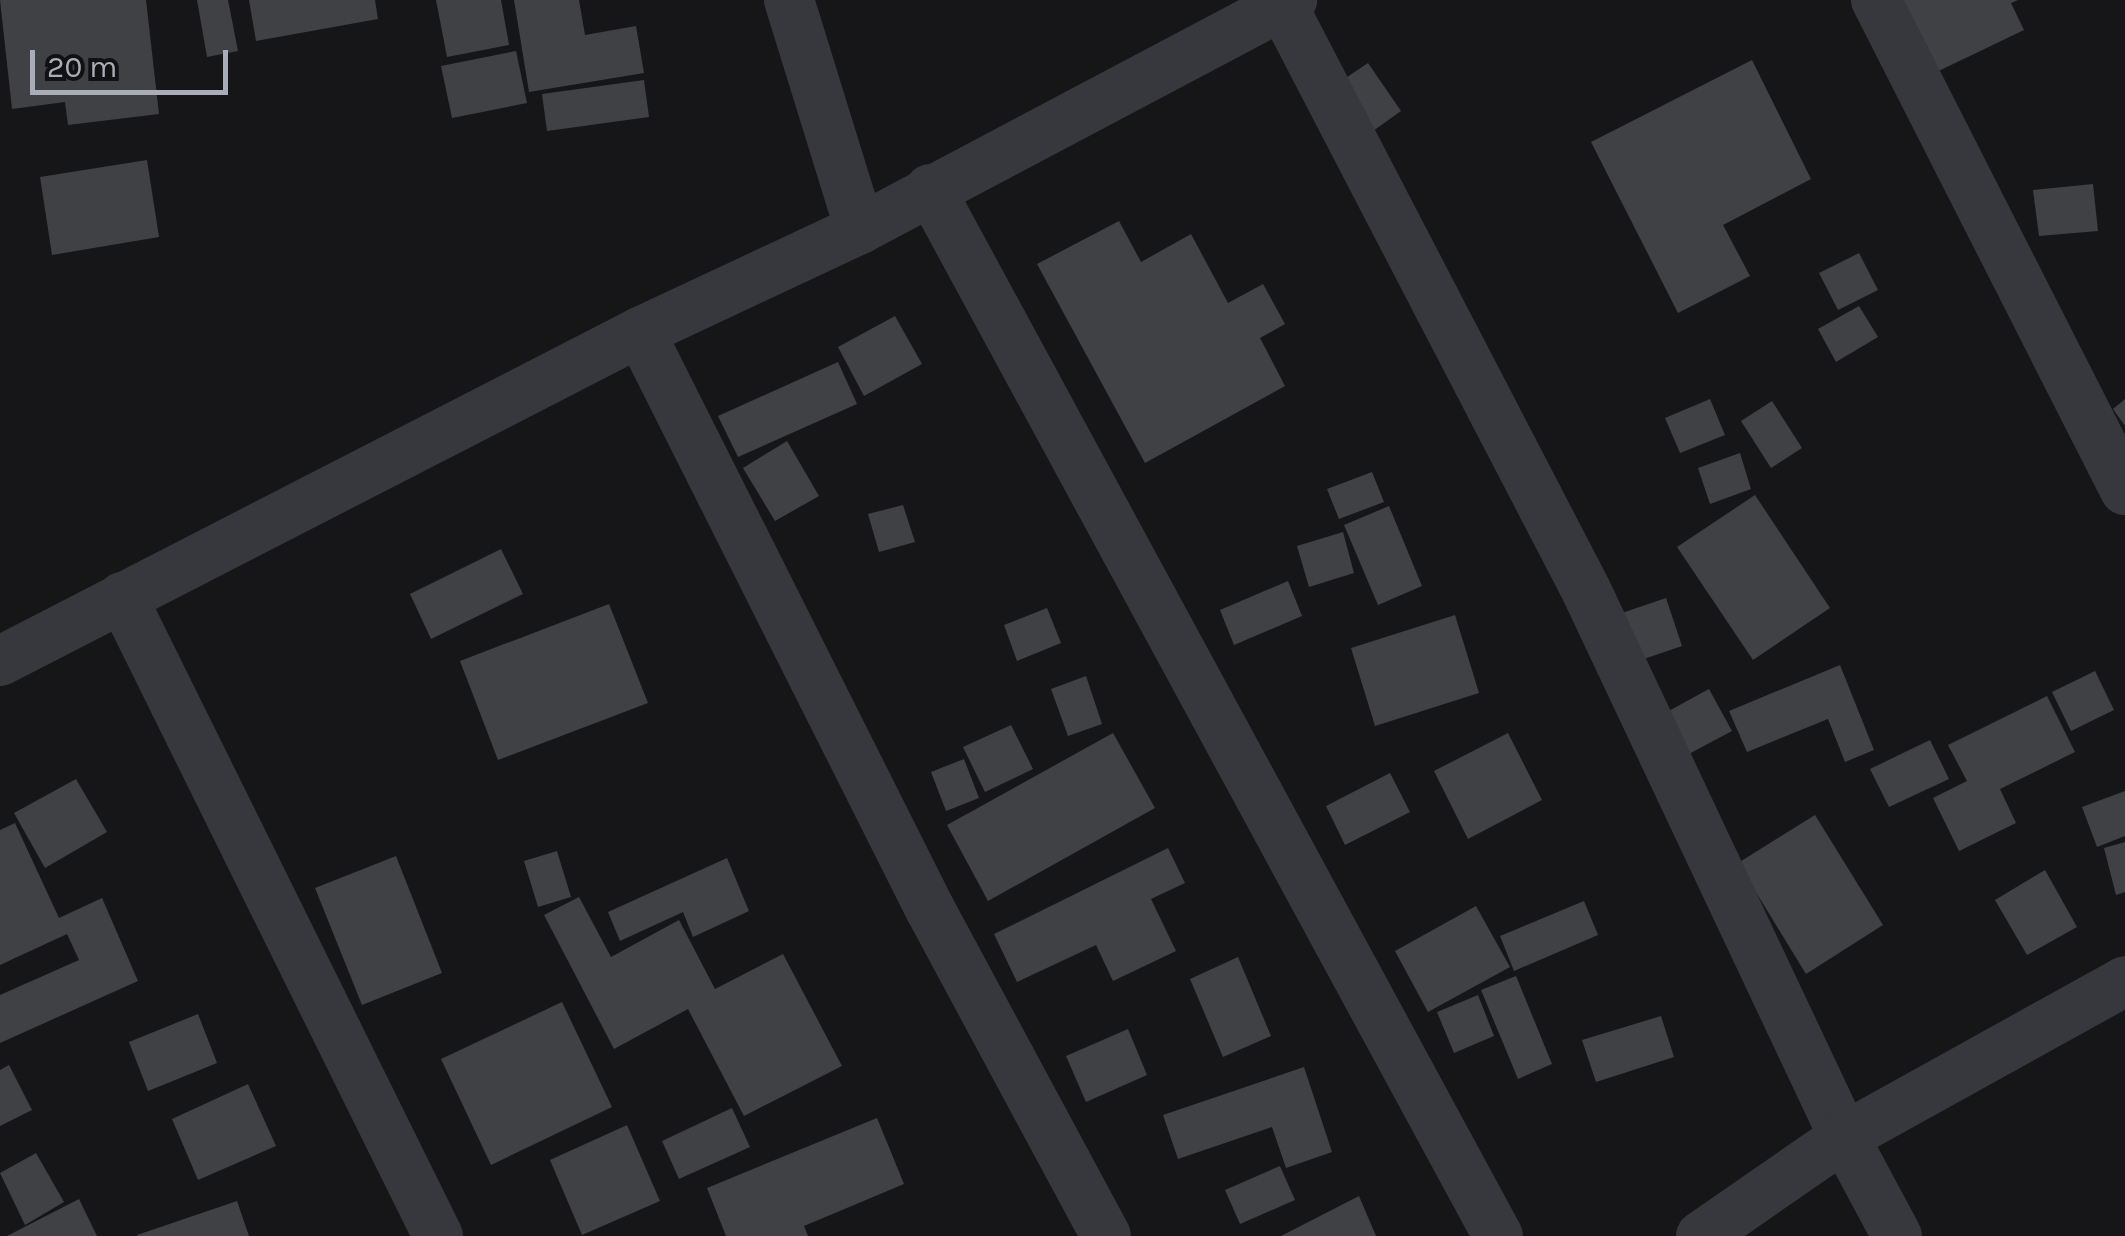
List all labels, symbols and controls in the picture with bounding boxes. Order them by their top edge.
scale bar [35,30,232,92]
text: 20 m [47,49,117,85]

